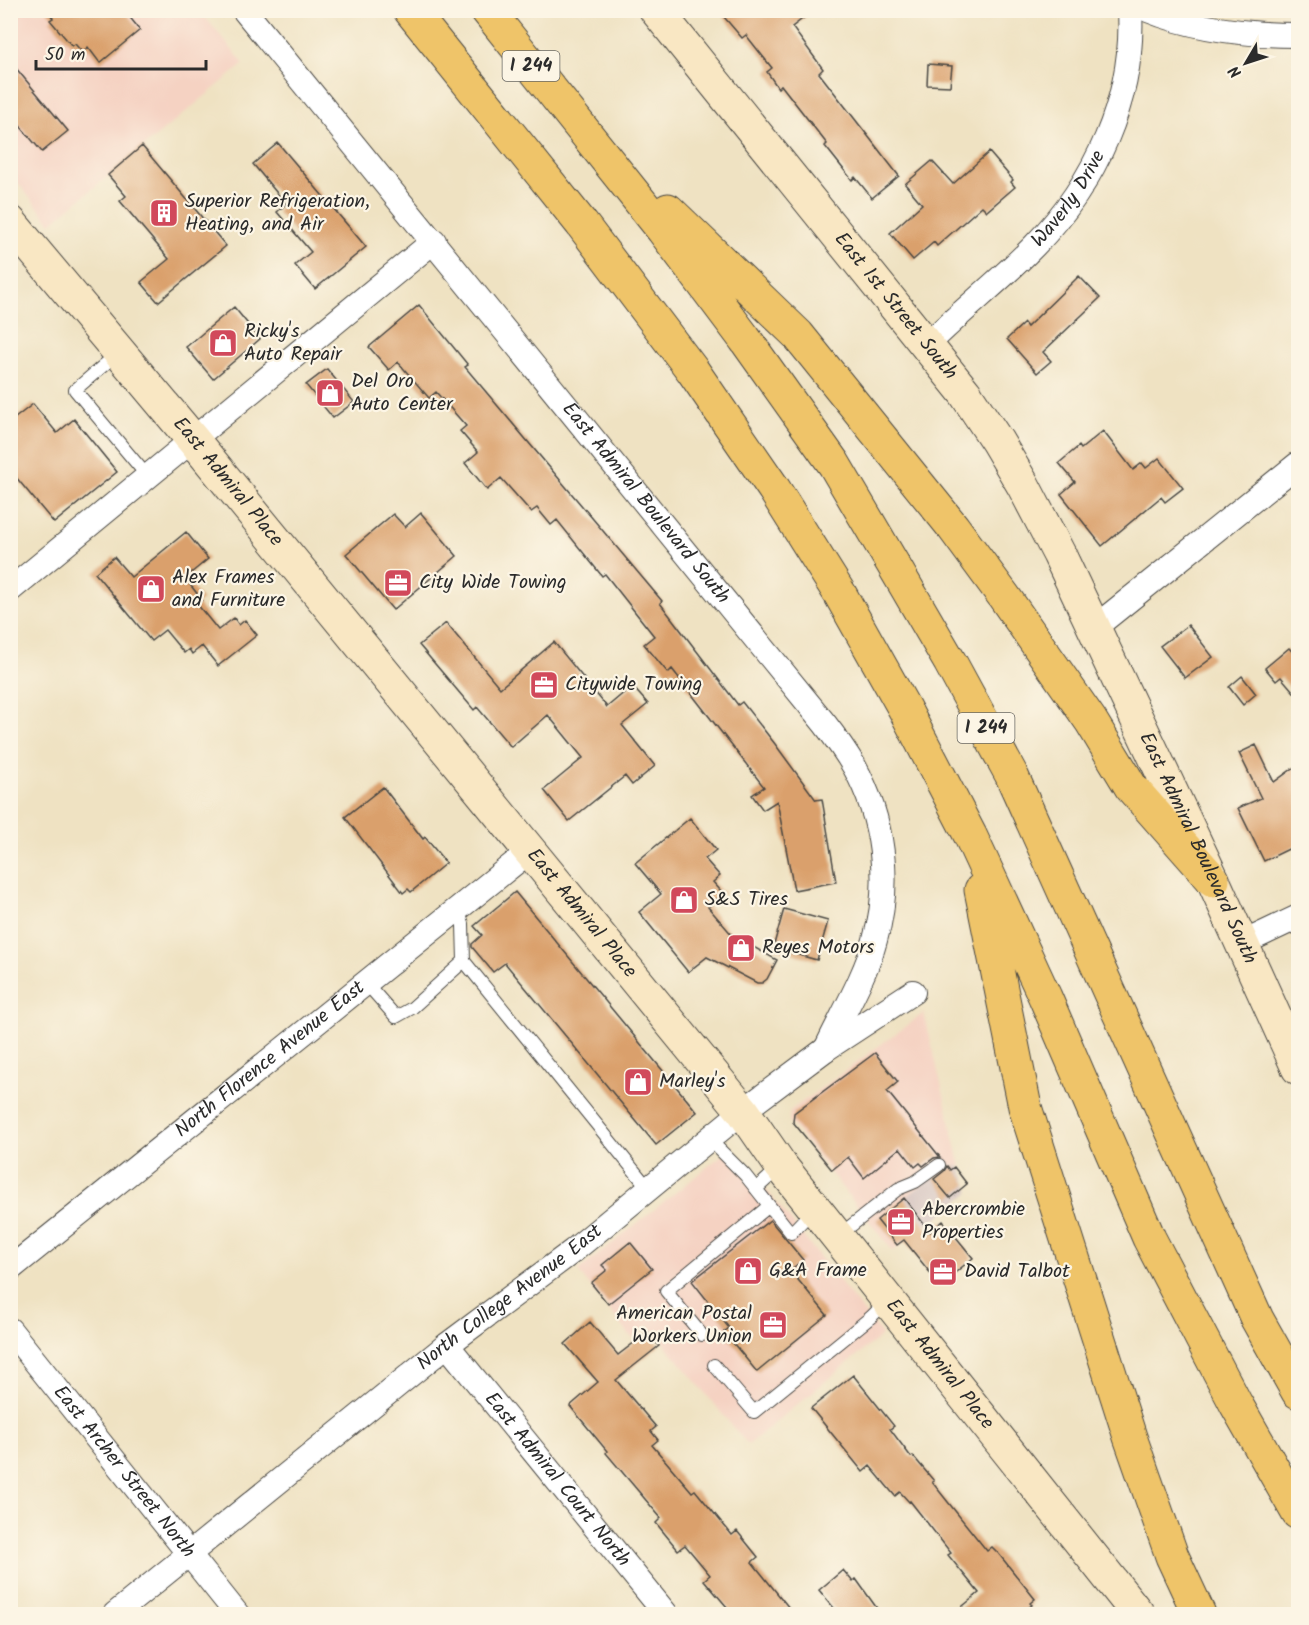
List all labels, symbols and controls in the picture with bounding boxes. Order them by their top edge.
scale bar [36,33,206,71]
north arrow [1216,33,1276,93]
text: 50 m [45,41,85,70]
road number: I 244 [502,51,560,81]
text: N [1223,60,1248,83]
street label: Waverly Drive [1024,145,1115,255]
place label: Superior Refrigeration, Heating, and Air [185,186,370,241]
building icon: Superior Refrigeration, Heating, and Air [148,197,180,229]
street label: East 1st Street South [825,225,965,388]
place label: Ricky's Auto Repair [244,316,343,371]
shop icon: Ricky's Auto Repair [207,327,239,359]
place label: Del Oro Auto Center [351,366,454,421]
shop icon: Del Oro Auto Center [314,377,346,409]
street label: East Admiral Boulevard South [553,395,738,611]
street label: East Admiral Place [164,410,291,554]
place label: Alex Frames and Furniture [172,562,285,617]
office icon: City Wide Towing [382,567,414,599]
place label: City Wide Towing [419,567,566,599]
shop icon: Alex Frames and Furniture [135,573,167,605]
office icon: Citywide Towing [528,669,560,701]
place label: Citywide Towing [565,669,702,701]
road number: I 244 [958,713,1014,743]
street label: East Admiral Boulevard South [1129,727,1265,970]
street label: East Admiral Place [518,841,644,986]
shop icon: S&S Tires [668,884,700,916]
place label: S&S Tires [705,884,788,916]
shop icon: Reyes Motors [725,932,757,964]
place label: Reyes Motors [762,932,875,964]
street label: North Florence Avenue East [168,973,373,1146]
shop icon: Marley's [622,1066,654,1098]
place label: Marley's [659,1066,726,1098]
place label: Abercrombie Properties [922,1194,1025,1249]
office icon: Abercrombie Properties [885,1206,917,1238]
street label: North College Avenue East [410,1216,610,1379]
shop icon: G&A Frame [732,1255,764,1287]
place label: G&A Frame [769,1255,867,1287]
office icon: David Talbot [927,1256,959,1288]
place label: David Talbot [964,1256,1070,1288]
street label: East Admiral Place [877,1292,1002,1437]
place label: American Postal Workers Union [616,1298,752,1353]
office icon: American Postal Workers Union [757,1309,789,1341]
street label: East Archer Street North [44,1379,203,1566]
street label: East Admiral Court North [476,1385,638,1575]

